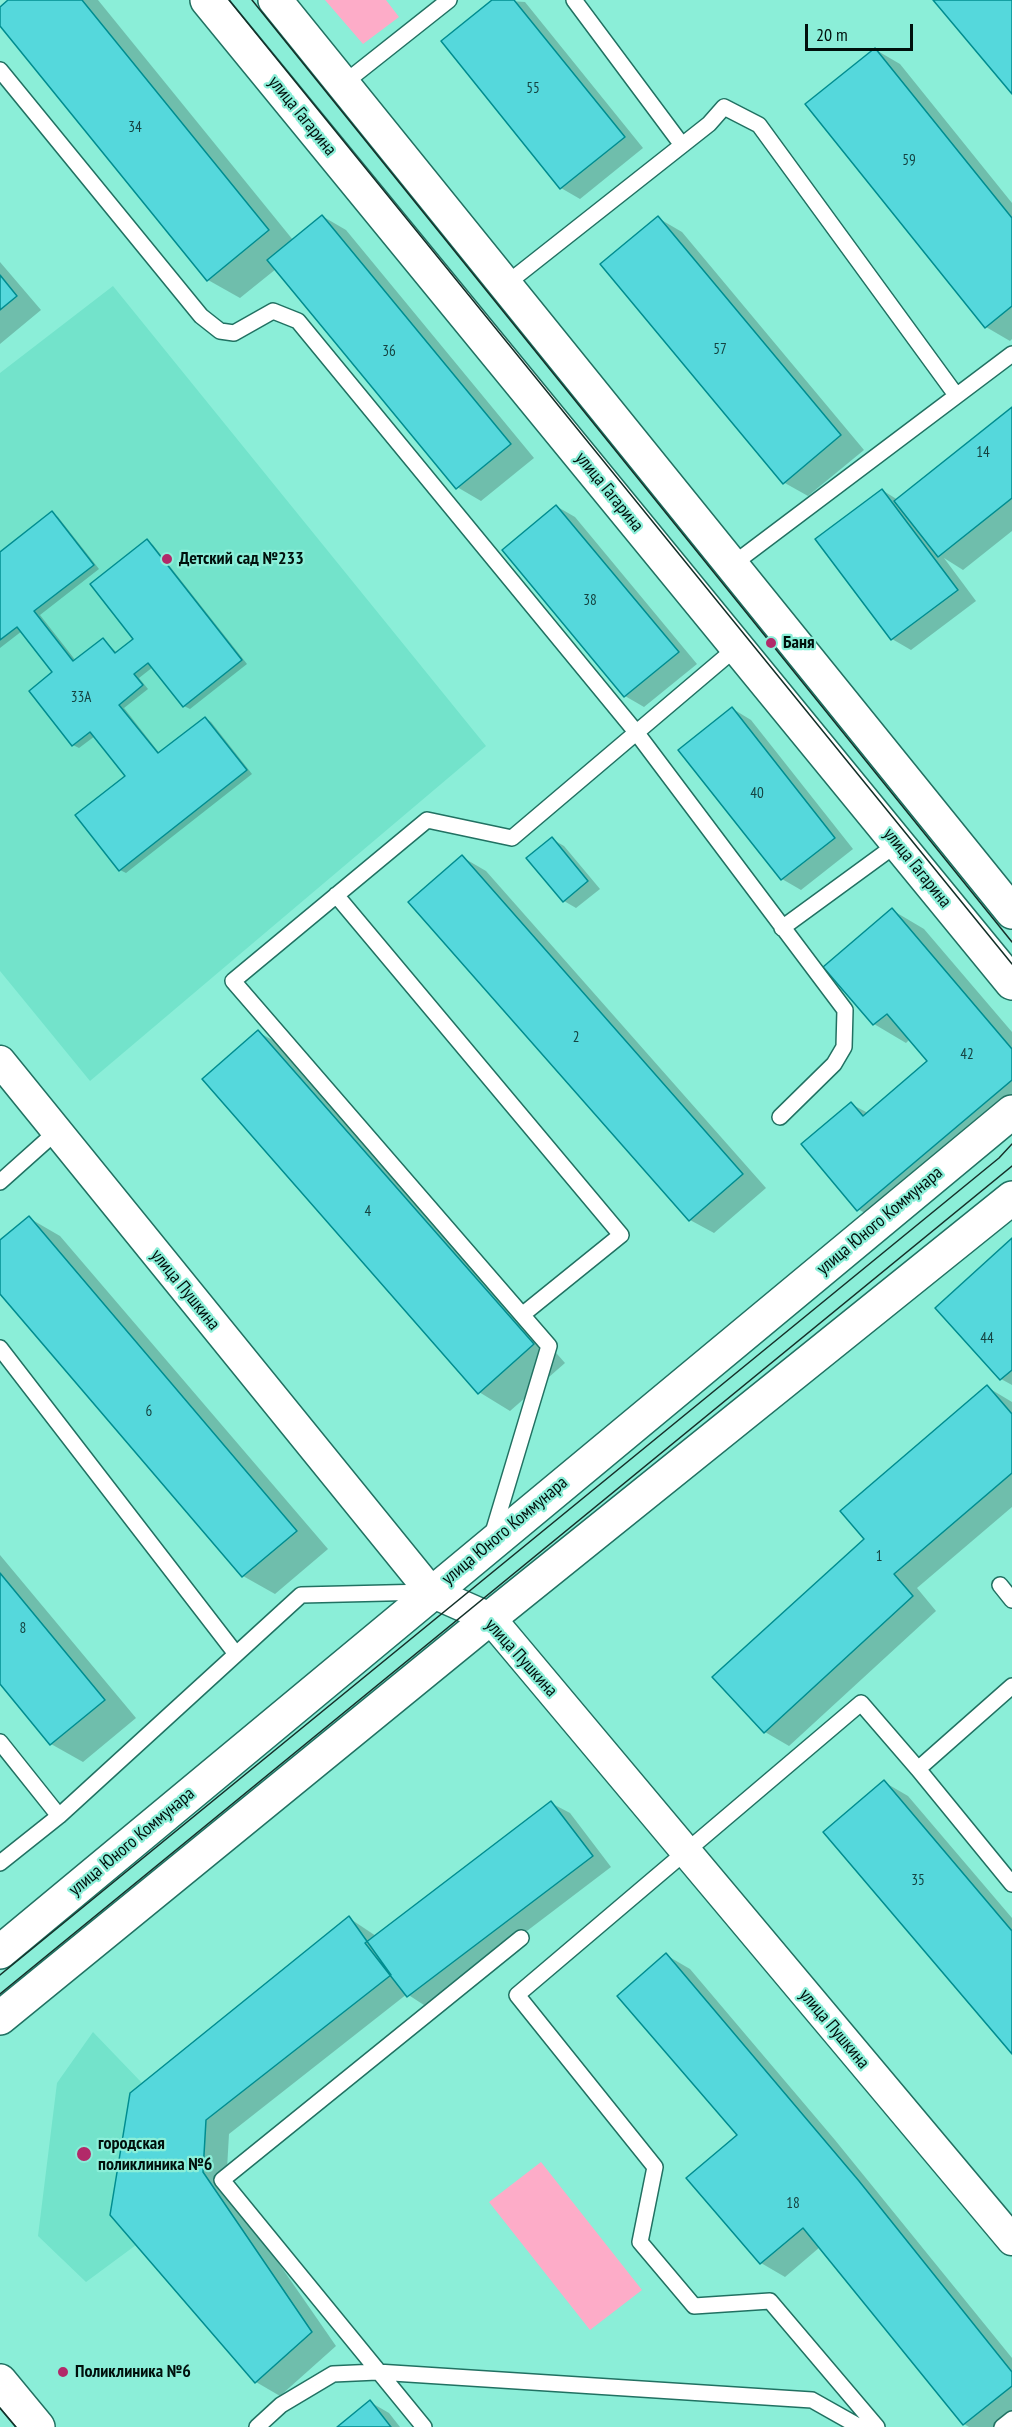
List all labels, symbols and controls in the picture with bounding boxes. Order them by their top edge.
scale bar [808,12,916,50]
text: 20 m [816,23,848,46]
street label: улица Гагарина [263,72,341,160]
house number: 55 [526,80,540,98]
house number: 34 [128,119,142,137]
house number: 59 [902,152,916,170]
house number: 57 [713,341,727,359]
house number: 36 [382,343,396,361]
house number: 14 [976,444,990,462]
street label: улица Гагарина [570,448,648,536]
place label: Детский сад №233 [179,548,304,570]
marker: Детский сад №233 [160,552,174,566]
house number: 38 [583,592,597,610]
place label: Баня [783,632,815,654]
marker: Баня [764,636,778,650]
house number: 33А [71,689,91,707]
house number: 40 [750,785,764,803]
street label: улица Гагарина [878,824,956,912]
house number: 2 [573,1029,579,1047]
house number: 42 [960,1046,974,1064]
street label: улица Юного Коммунара [813,1162,947,1280]
house number: 4 [365,1203,371,1221]
street label: улица Пушкина [146,1245,224,1335]
house number: 44 [980,1330,994,1348]
house number: 6 [146,1403,152,1421]
street label: улица Юного Коммунара [438,1472,572,1590]
house number: 1 [876,1548,882,1566]
street label: улица Пушкина [480,1615,562,1701]
house number: 8 [20,1620,26,1638]
street label: улица Юного Коммунара [65,1783,199,1901]
house number: 35 [911,1872,925,1890]
street label: улица Пушкина [794,1985,874,2073]
place label: городская поликлиника №6 [98,2133,212,2176]
marker: городская поликлиника №6 [75,2145,93,2163]
house number: 18 [786,2195,800,2213]
place label: Поликлиника №6 [75,2361,191,2383]
marker: Поликлиника №6 [56,2365,70,2379]

